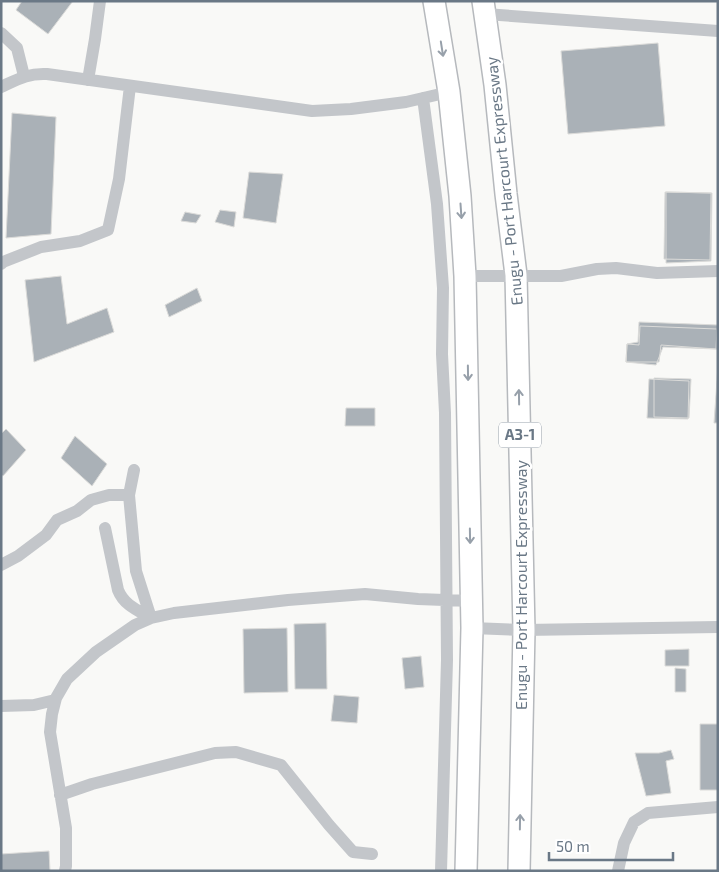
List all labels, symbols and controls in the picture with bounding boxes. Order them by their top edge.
one-way arrow [437,41,447,57]
street label: Enugu - Port Harcourt Expressway [481,55,526,306]
one-way arrow [456,202,465,218]
one-way arrow [463,365,472,381]
one-way arrow [514,389,524,406]
road number: A3-1 [499,422,541,448]
street label: Enugu - Port Harcourt Expressway [511,459,530,710]
one-way arrow [465,527,475,543]
one-way arrow [515,814,525,830]
scale bar [549,830,673,862]
text: 50 m [556,837,590,855]

